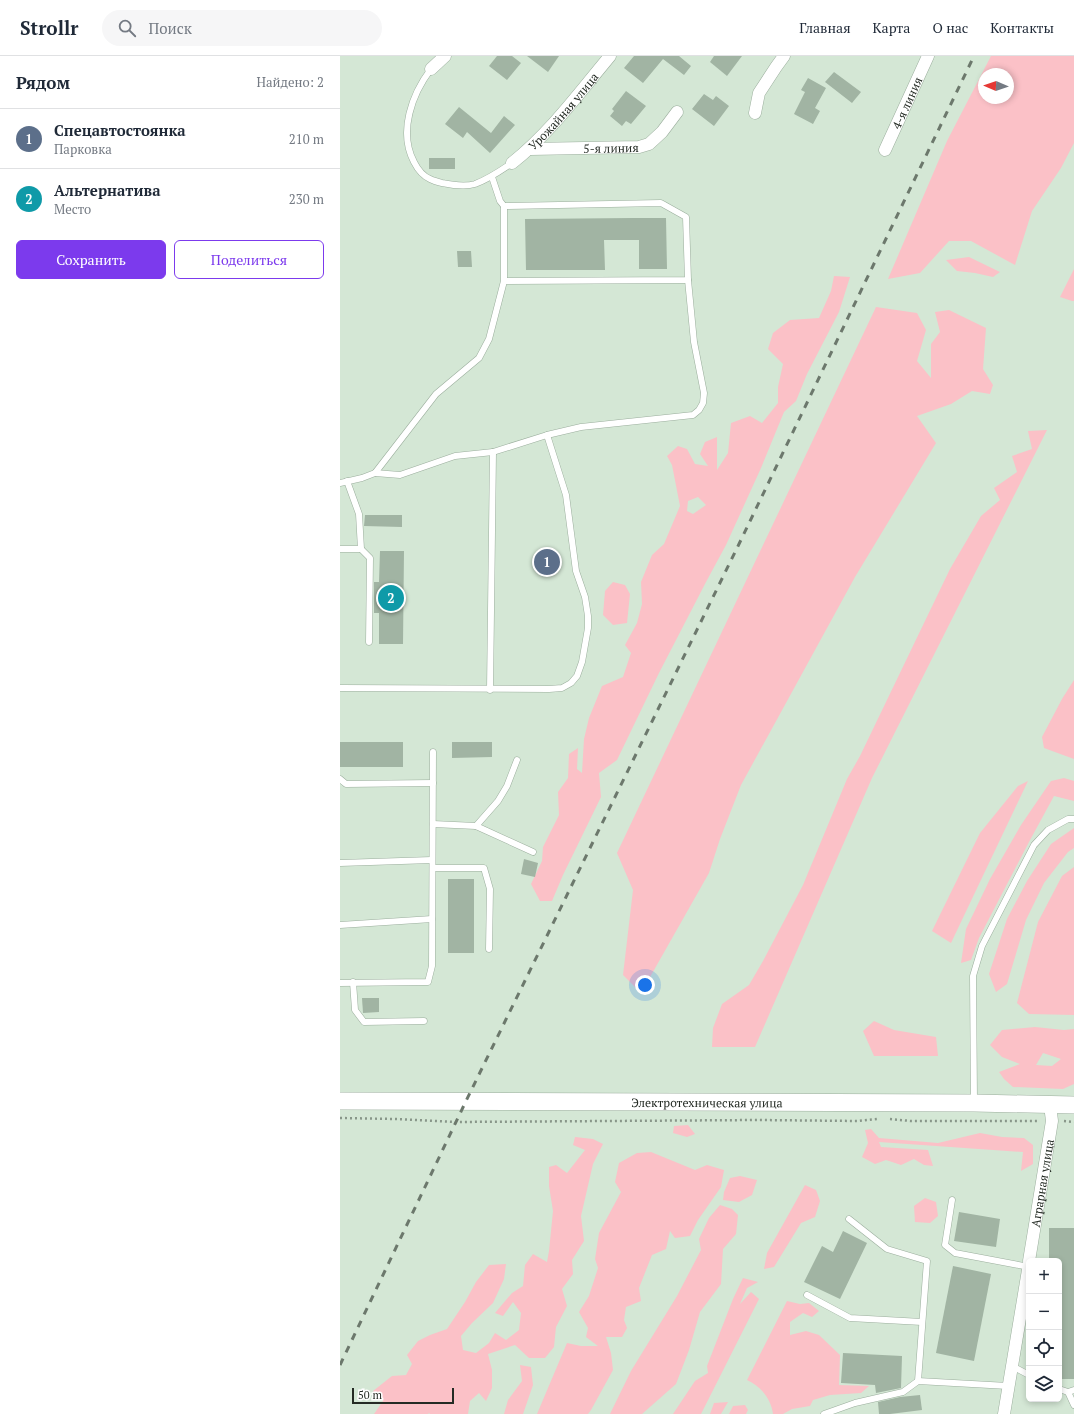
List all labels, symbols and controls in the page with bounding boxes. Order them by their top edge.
search box [102,10,382,46]
text: Strollr [20,15,78,40]
icon: search [116,17,138,39]
text: Поиск [148,18,192,38]
text: Главная [799,18,851,37]
text: Карта [873,18,910,37]
text: О нас [932,18,968,37]
text: Контакты [990,18,1054,37]
north arrow [978,68,1014,104]
street label: Урожайная улица [525,69,601,153]
text: Рядом [16,71,70,94]
text: Найдено: 2 [257,73,324,91]
street label: 4-я линия [888,74,925,131]
text: Спецавтостоянка [54,120,186,140]
text: 1 [25,130,33,148]
text: 210 m [289,130,324,148]
text: Парковка [54,140,112,158]
street label: 5-я линия [583,140,639,156]
text: Альтернатива [54,180,161,200]
text: 2 [25,190,33,208]
text: 230 m [289,190,324,208]
text: Место [54,200,91,218]
button: Сохранить [16,240,166,279]
button: Поделиться [174,240,324,279]
pin: 1 [534,547,560,577]
pin: 2 [378,583,404,613]
your location [635,975,655,995]
street label: Электротехническая улица [631,1094,783,1110]
street label: Аграрная улица [1027,1138,1056,1228]
map controls [1026,1258,1062,1402]
button: + [1026,1258,1062,1294]
button: − [1026,1294,1062,1330]
button: locate [1026,1330,1062,1366]
button: layers [1026,1366,1062,1402]
scale bar [352,1386,454,1405]
text: 50 m [358,1388,382,1402]

